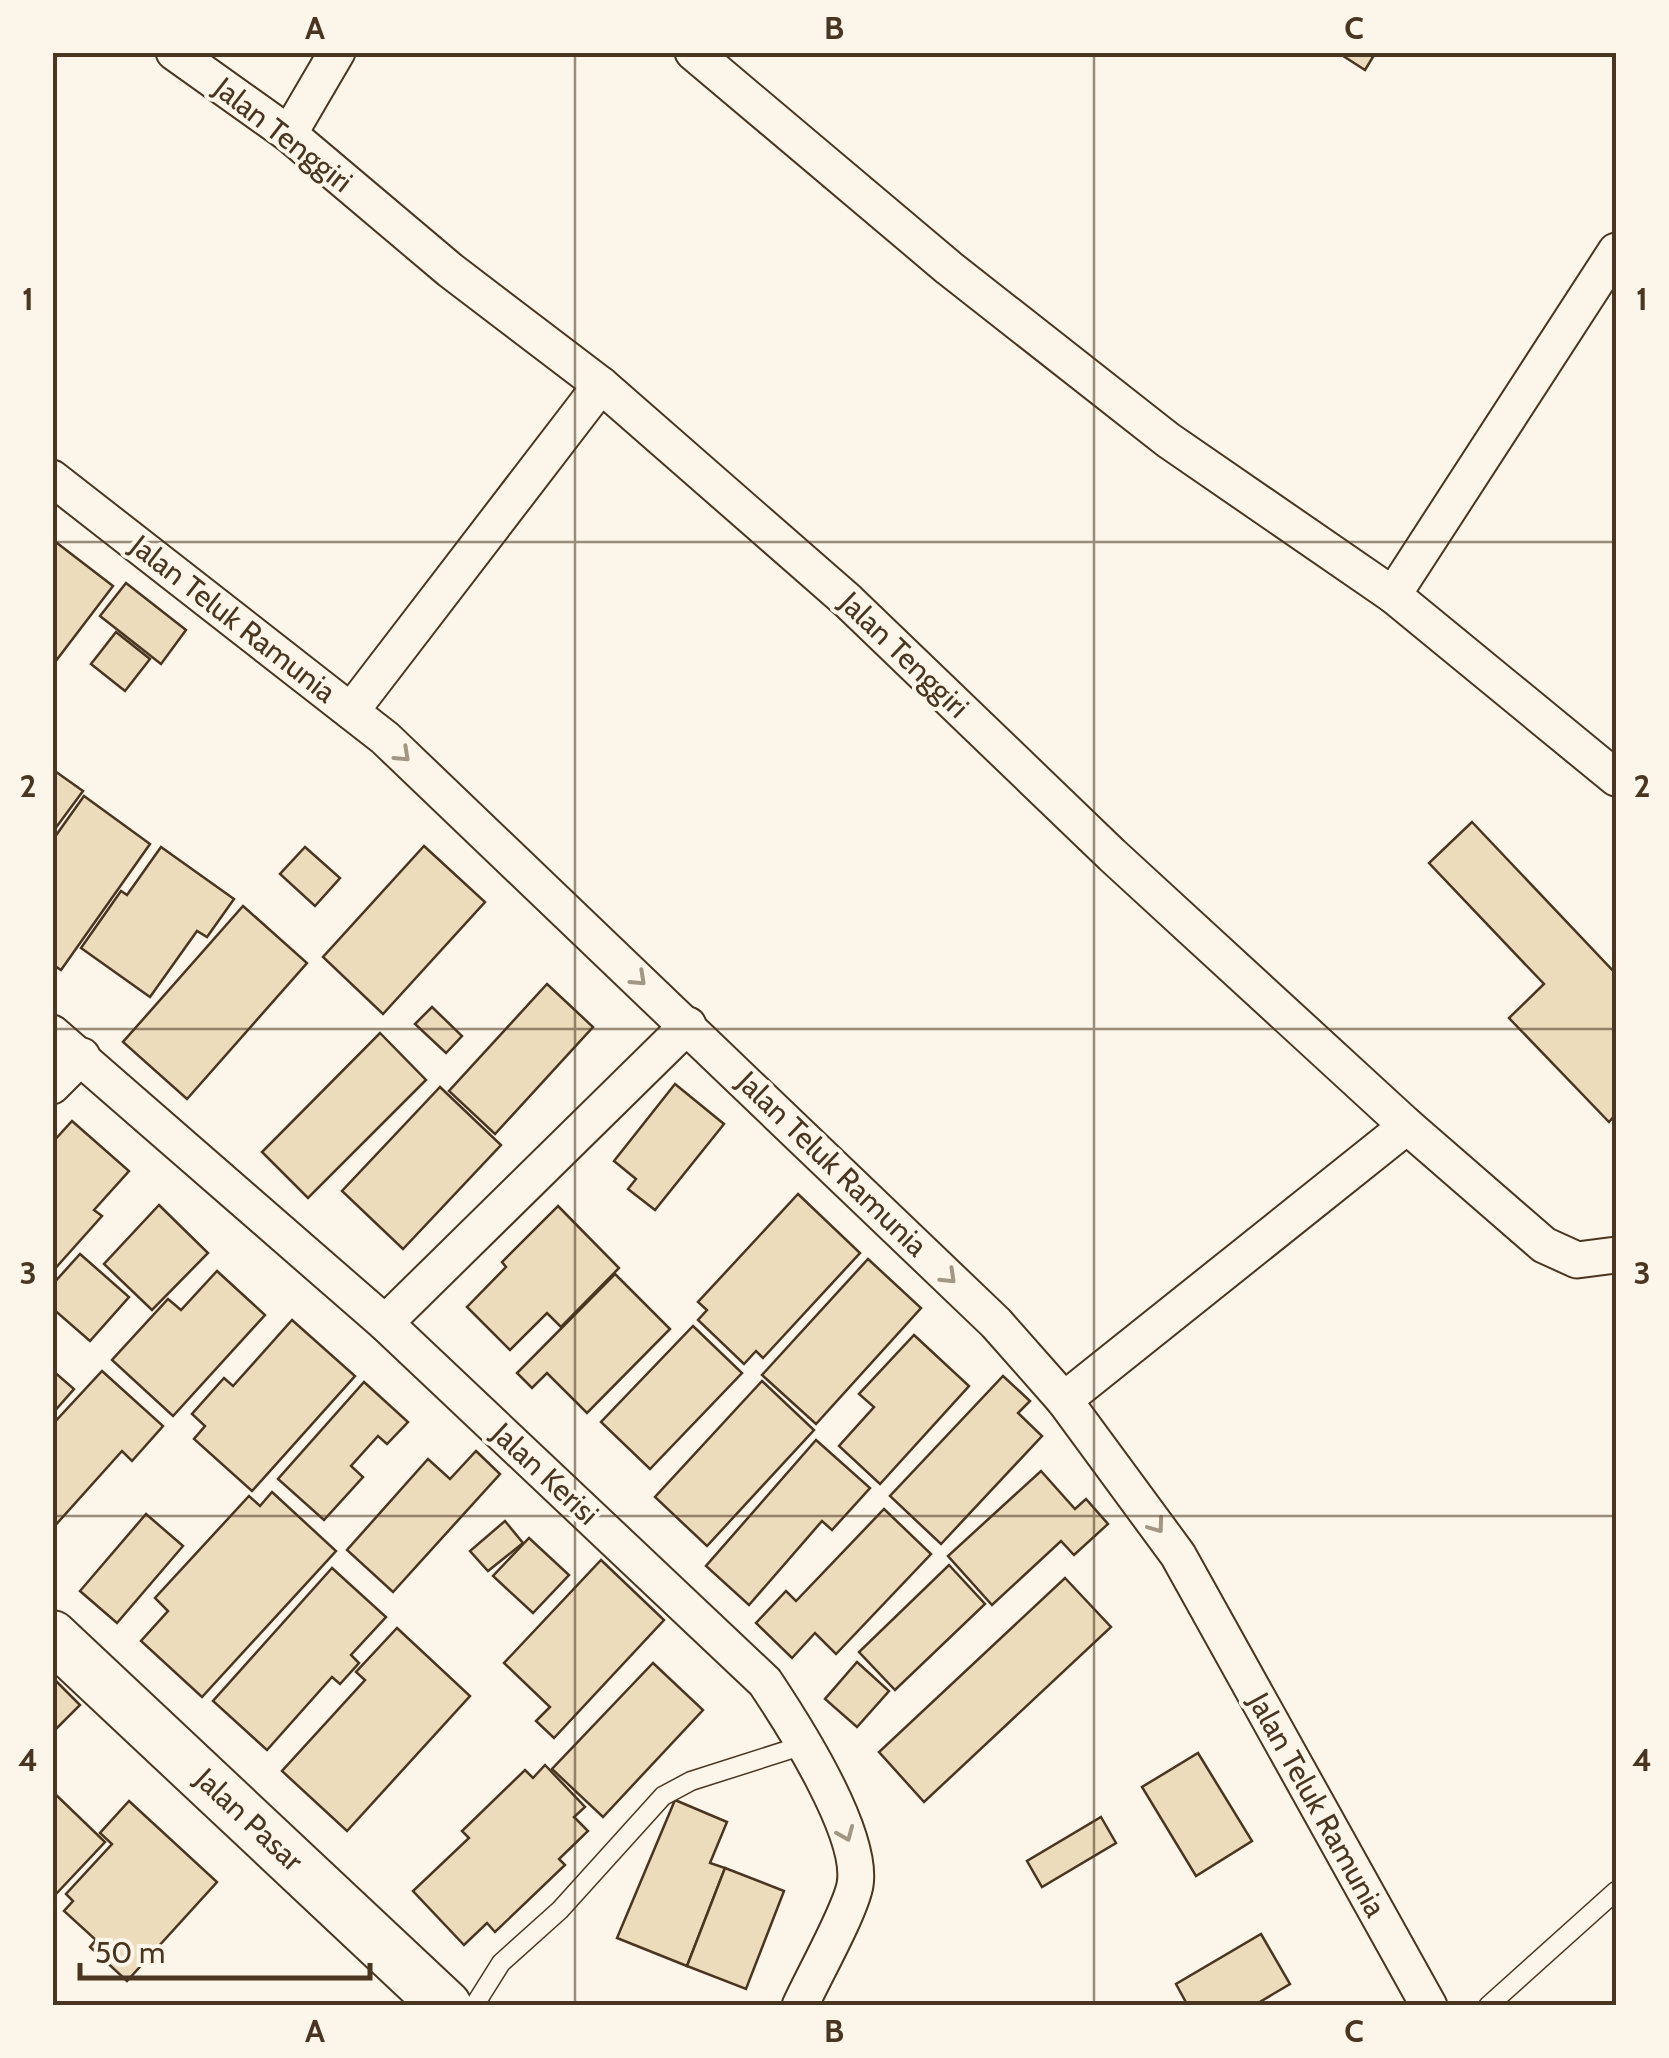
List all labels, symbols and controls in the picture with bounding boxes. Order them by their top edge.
text: A [305,8,325,47]
text: B [824,8,844,47]
text: C [1344,8,1364,47]
street label: Jalan Tenggiri [206,69,360,200]
text: 1 [22,279,34,318]
text: 1 [1636,279,1648,318]
street label: Jalan Teluk Ramunia [122,526,344,711]
street label: Jalan Tenggiri [831,583,977,725]
one-way arrow [392,743,410,761]
text: 2 [20,766,36,805]
text: 2 [1634,766,1650,805]
one-way arrow [628,967,646,985]
street label: Jalan Teluk Ramunia [729,1063,936,1264]
text: 3 [19,1253,37,1292]
text: 3 [1633,1253,1651,1292]
one-way arrow [937,1266,955,1284]
street label: Jalan Kerisi [483,1414,606,1532]
one-way arrow [1145,1515,1162,1533]
street label: Jalan Teluk Ramunia [1240,1685,1395,1924]
text: 4 [18,1740,38,1779]
text: 4 [1632,1740,1652,1779]
street label: Jalan Pasar [187,1760,311,1879]
one-way arrow [834,1824,854,1842]
scale bar [80,1918,370,1980]
text: 50 m [95,1934,165,1971]
text: A [305,2011,325,2050]
text: B [824,2011,844,2050]
text: C [1344,2011,1364,2050]

